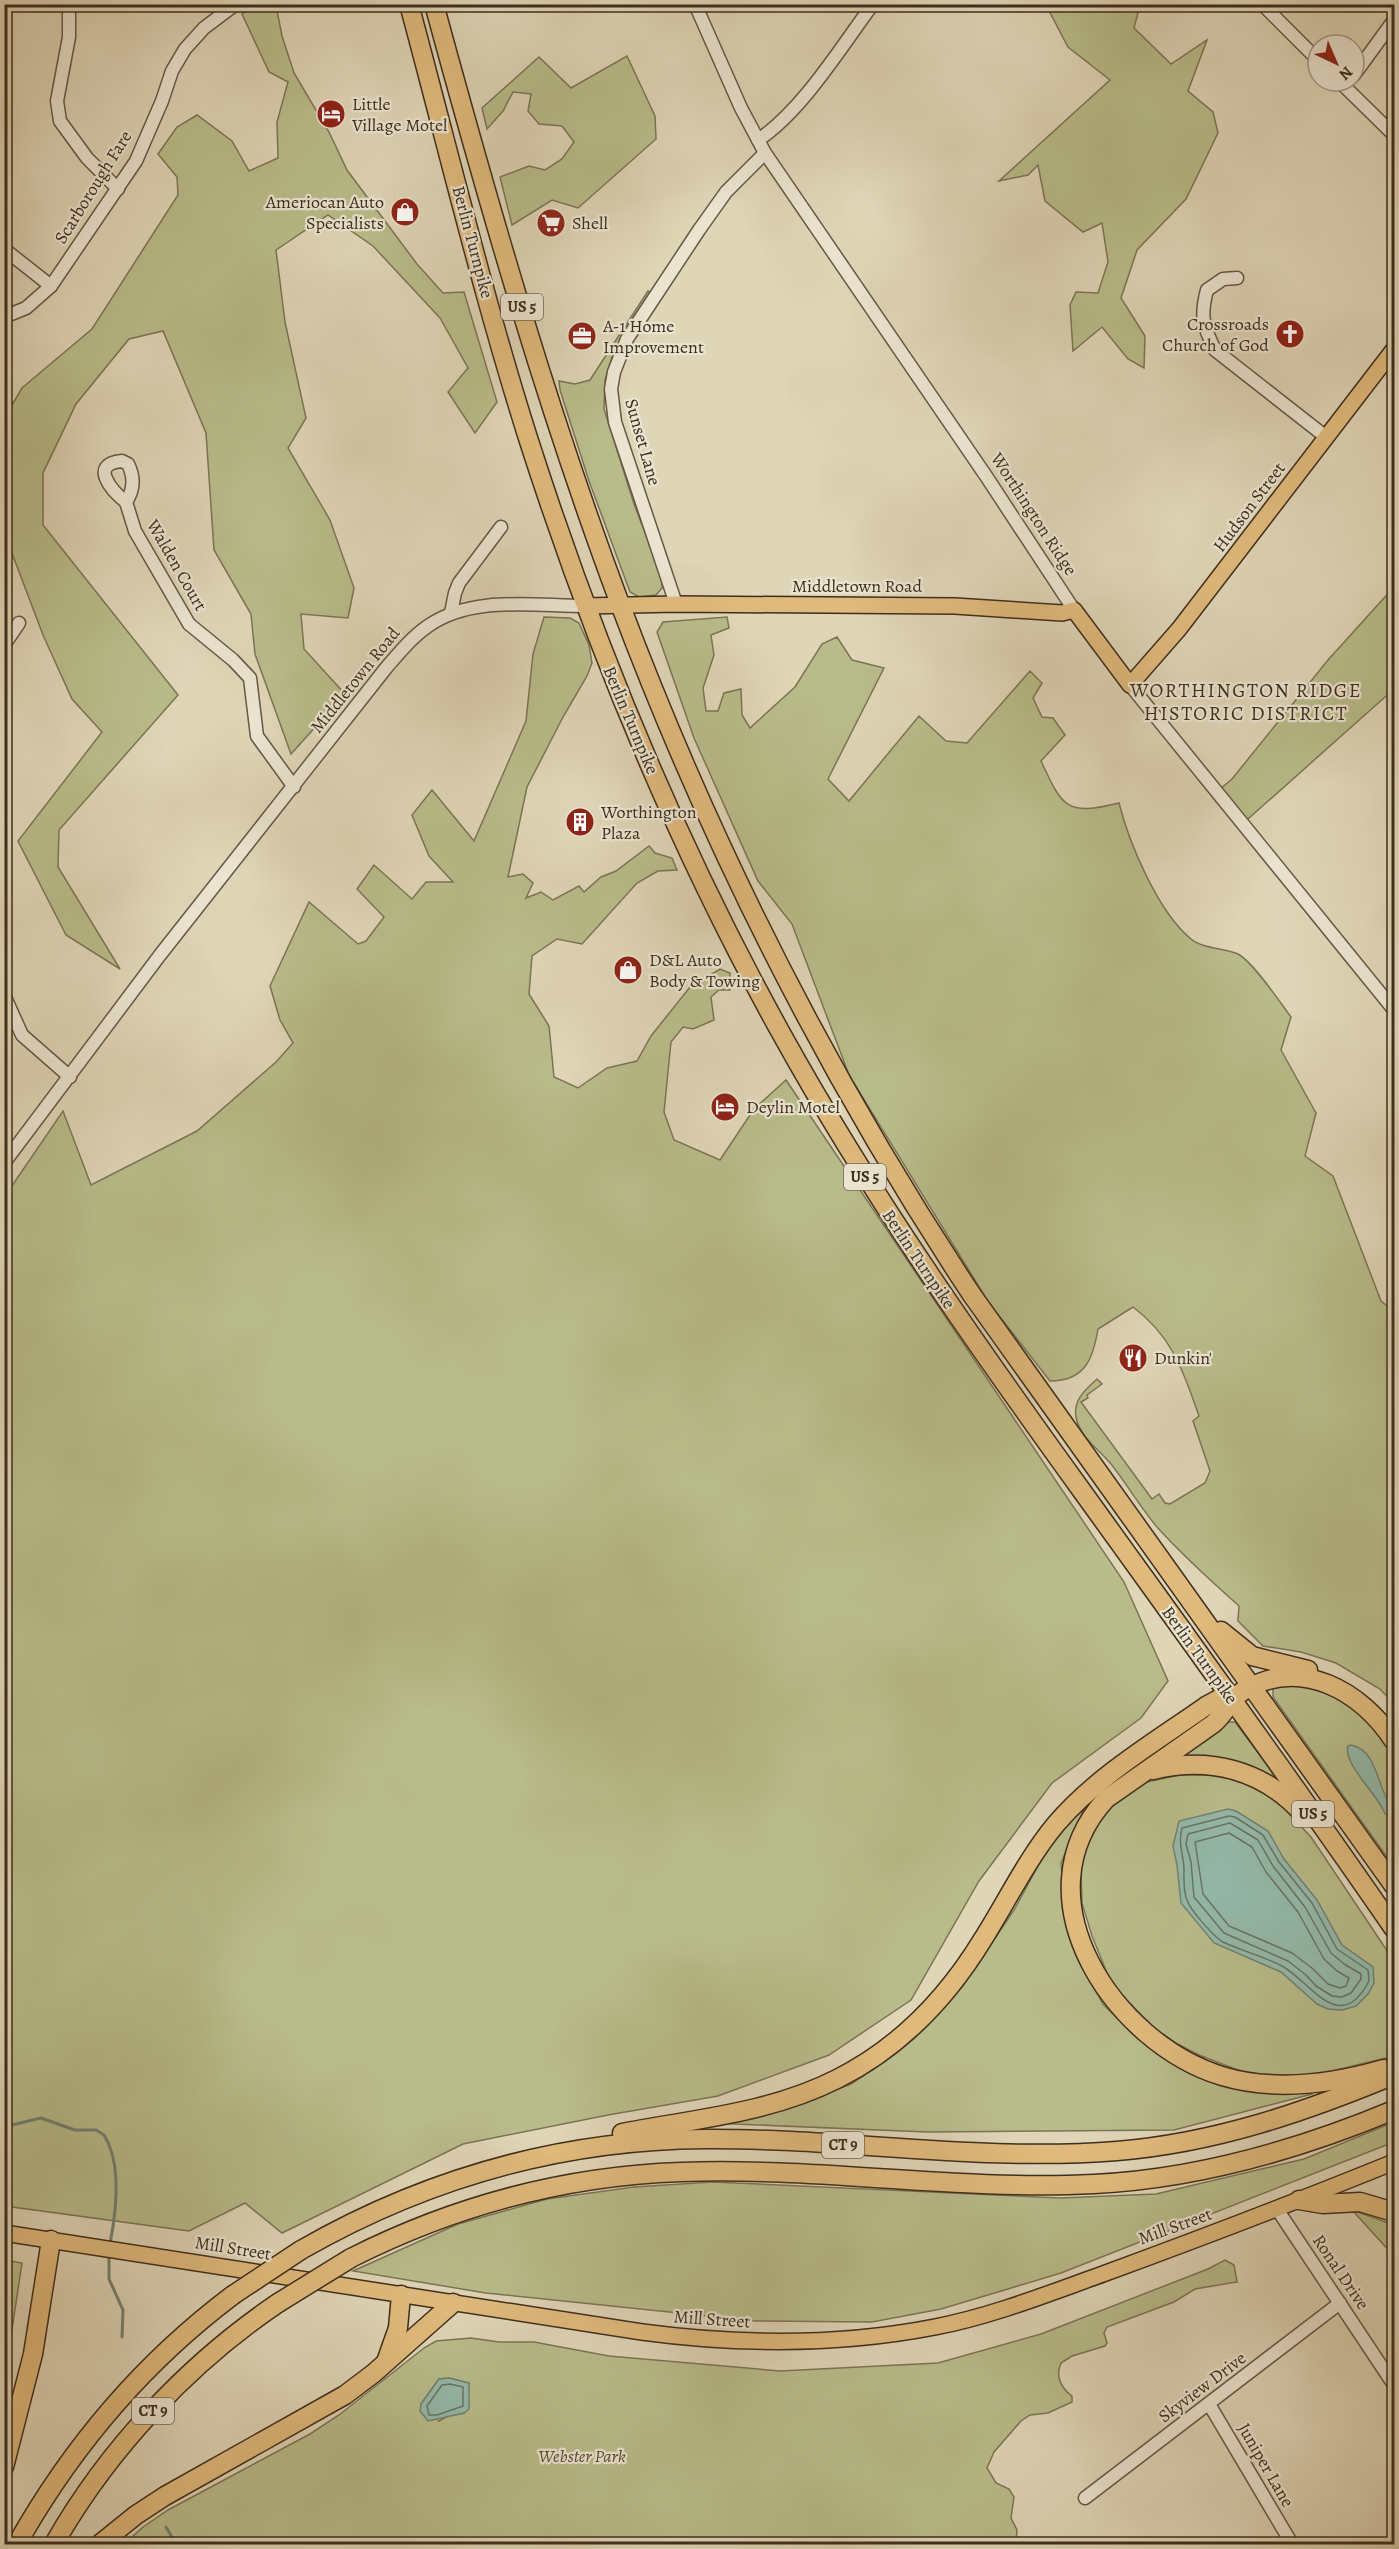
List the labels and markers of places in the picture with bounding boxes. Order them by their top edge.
place label: Little Village Motel [351,92,448,137]
hotel icon: Little Village Motel [315,98,347,130]
place label: Ameriocan Auto Specialists [265,190,384,235]
shop icon: Ameriocan Auto Specialists [389,196,421,228]
supermarket icon: Shell [535,207,567,239]
place label: Shell [572,211,608,235]
place label: Crossroads Church of God [1162,312,1269,357]
place label: A-1 Home Improvement [602,314,704,359]
church icon: Crossroads Church of God [1274,318,1306,350]
office icon: A-1 Home Improvement [566,320,598,352]
place label: Worthington Plaza [600,800,697,845]
building icon: Worthington Plaza [564,806,596,838]
place label: D&L Auto Body & Towing [649,948,760,993]
shop icon: D&L Auto Body & Towing [612,954,644,986]
hotel icon: Deylin Motel [709,1091,741,1123]
place label: Deylin Motel [746,1095,840,1119]
restaurant icon: Dunkin' [1117,1342,1149,1374]
place label: Dunkin' [1154,1346,1212,1370]

